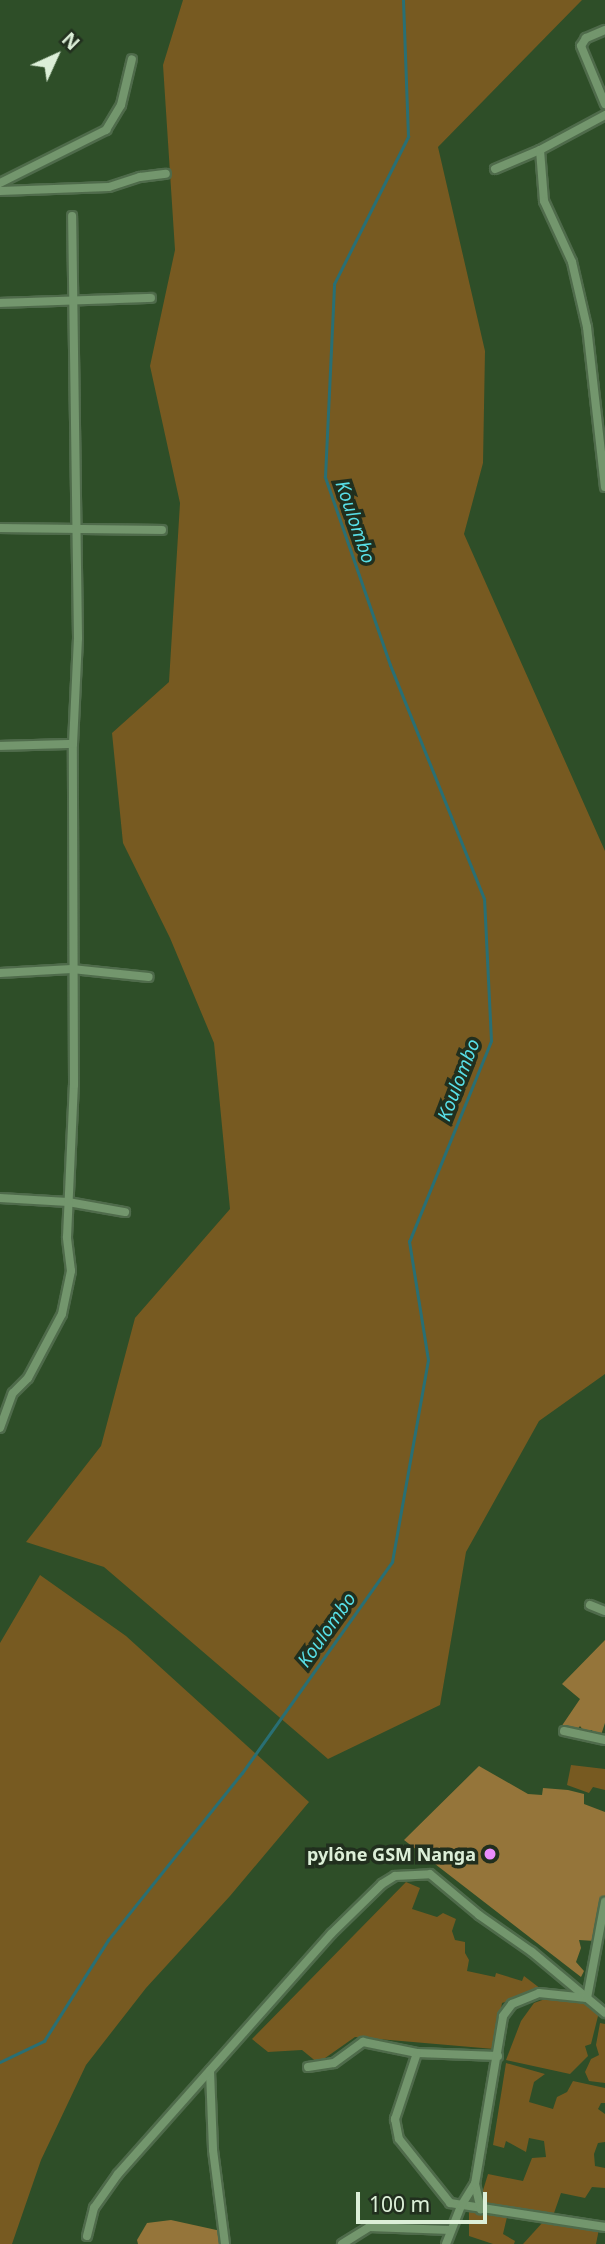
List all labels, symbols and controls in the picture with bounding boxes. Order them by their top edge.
north arrow [21,21,91,91]
text: N [56,26,85,56]
water label: Koulombo [330,477,380,567]
water label: Koulombo [433,1036,485,1124]
water label: Koulombo [293,1588,361,1672]
place label: pylône GSM Nanga [307,1843,476,1865]
marker: pylône GSM Nanga [482,1846,498,1862]
scale bar [360,2178,491,2222]
text: 100 m [369,2190,430,2218]

